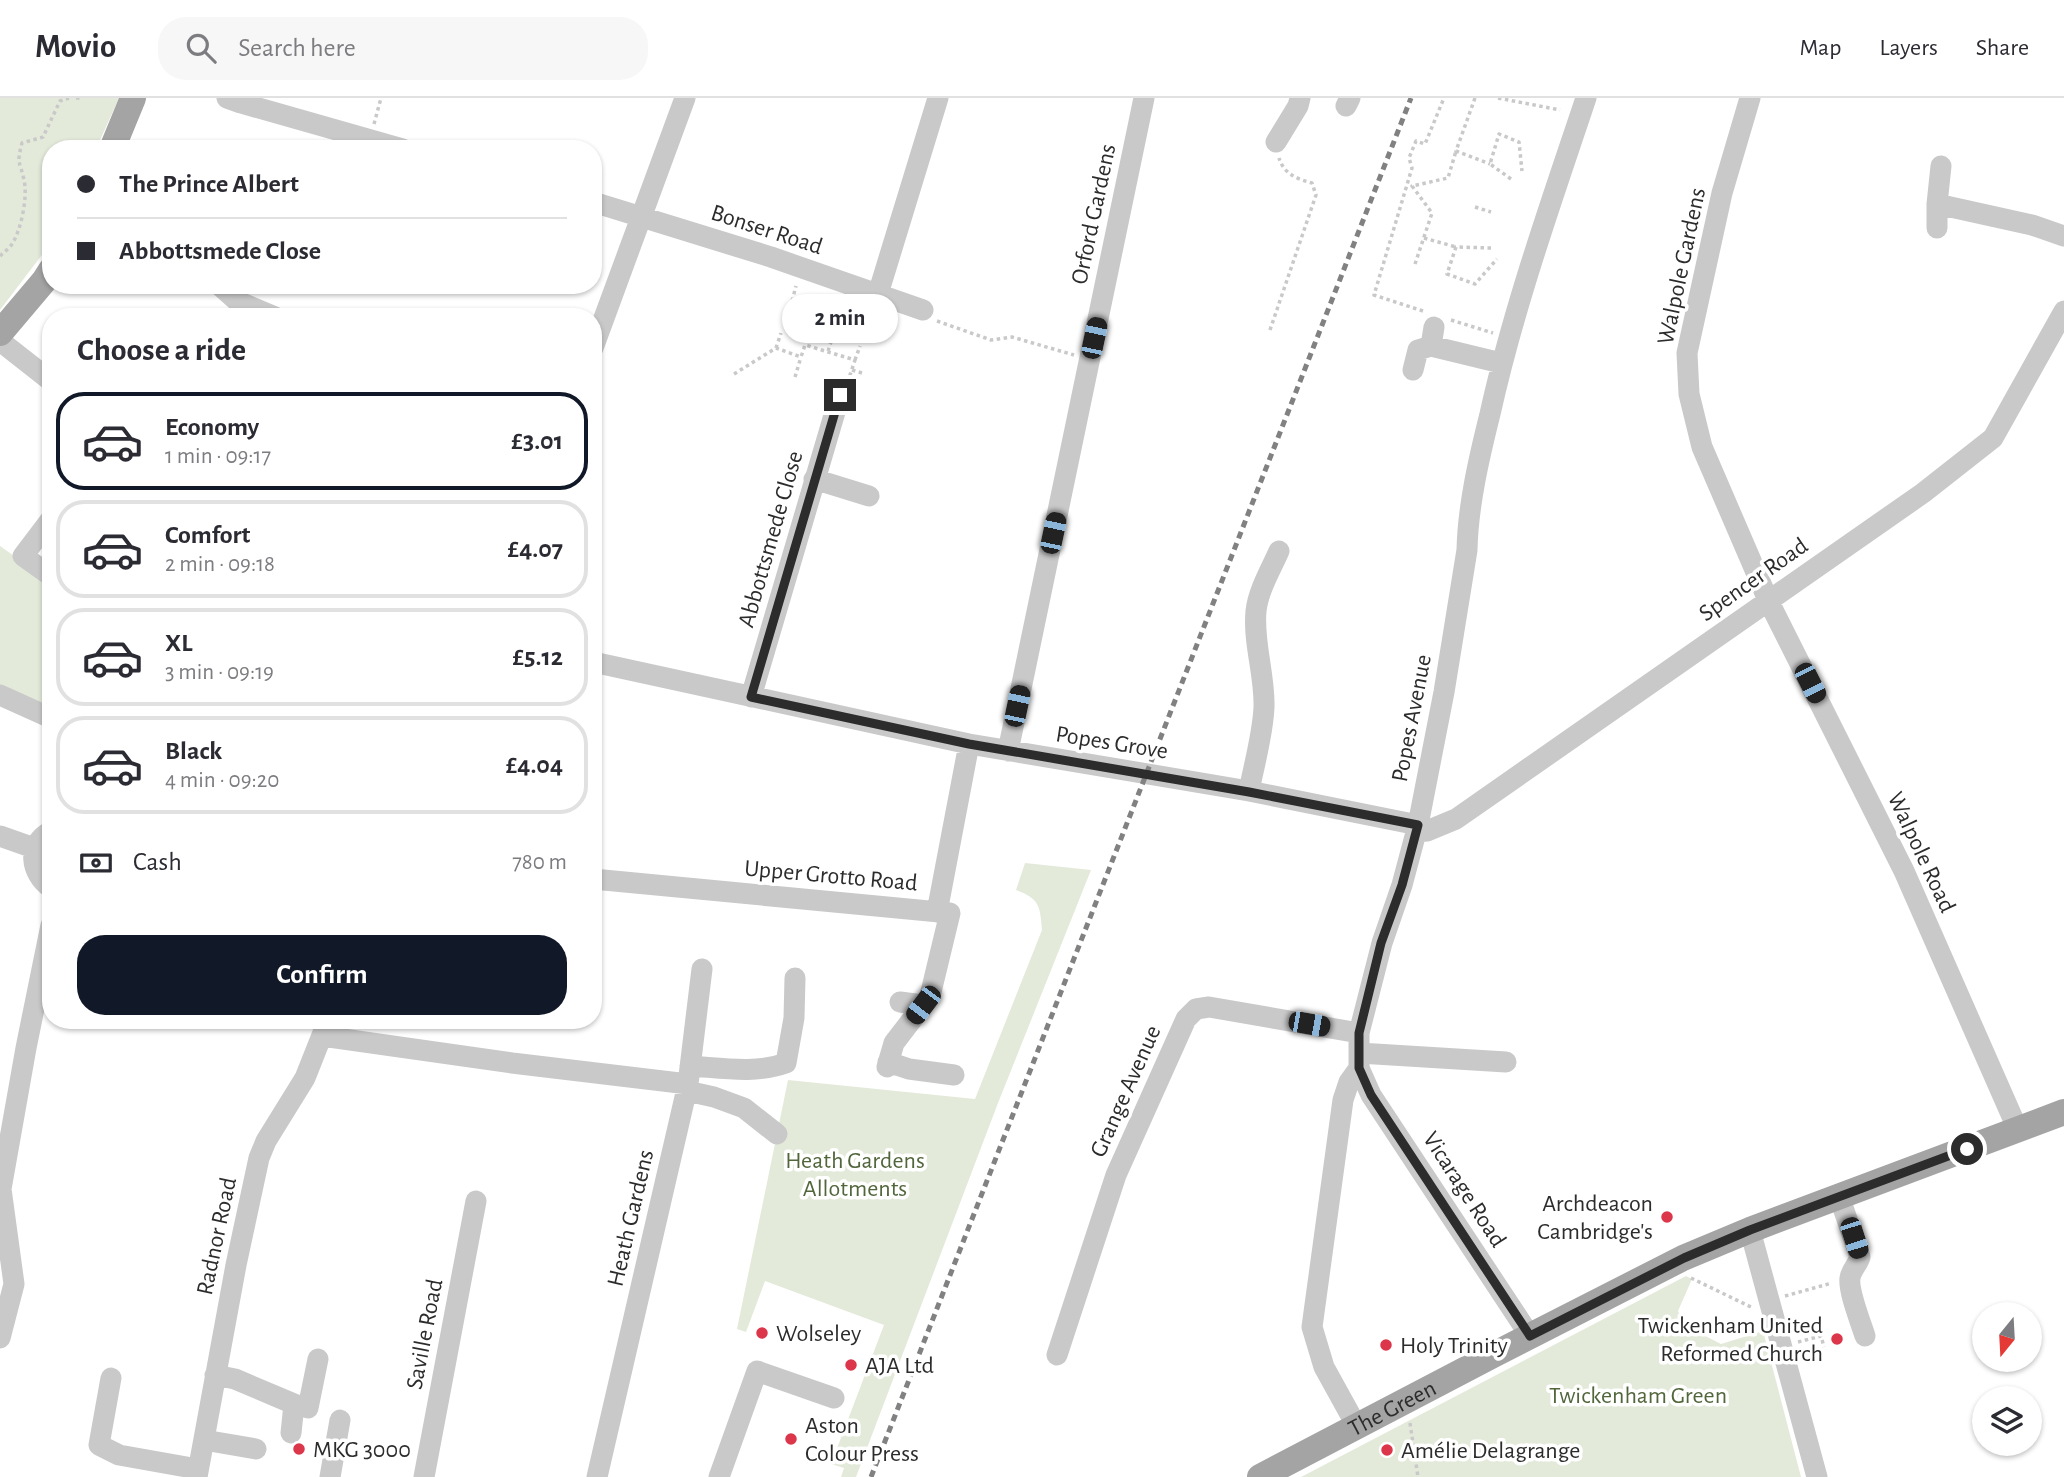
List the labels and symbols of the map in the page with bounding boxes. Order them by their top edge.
street label: Orford Gardens [1067,142,1121,287]
street label: Walpole Gardens [1654,186,1710,347]
street label: Bonser Road [708,201,826,259]
callout: 2 min [782,294,898,342]
car [1080,315,1109,361]
route end [824,379,856,411]
street label: Abbottsmede Close [734,448,808,630]
car [1039,510,1068,556]
street label: Spencer Road [1695,534,1812,626]
street label: Popes Avenue [1388,652,1436,784]
car [1792,660,1829,706]
car [1003,683,1032,729]
street label: Popes Grove [1054,722,1170,764]
street label: Walpole Road [1883,789,1959,916]
street label: Upper Grotto Road [743,856,918,896]
car [902,982,945,1028]
car [1287,1010,1332,1038]
street label: Grange Avenue [1086,1022,1166,1161]
street label: Vicarage Road [1418,1128,1510,1252]
route start [1951,1133,1983,1165]
street label: Heath Gardens [604,1147,658,1289]
park label: Heath Gardens Allotments [785,1149,925,1201]
street label: Radnor Road [193,1175,241,1297]
place label: Archdeacon Cambridge's [1537,1192,1653,1244]
marker: Archdeacon Cambridge's [1659,1209,1675,1225]
car [1838,1215,1871,1261]
street label: Saville Road [402,1277,447,1392]
north arrow [1972,1302,2042,1372]
place label: Twickenham United Reformed Church [1638,1314,1823,1366]
place label: Wolseley [776,1322,861,1346]
marker: Wolseley [754,1325,770,1341]
marker: Twickenham United Reformed Church [1829,1331,1845,1347]
place label: Holy Trinity [1400,1334,1508,1358]
marker: Holy Trinity [1378,1337,1394,1353]
place label: AJA Ltd [865,1354,934,1378]
marker: AJA Ltd [843,1357,859,1373]
street label: The Green [1345,1376,1440,1442]
park label: Twickenham Green [1549,1384,1727,1408]
place label: Aston Colour Press [805,1414,919,1466]
marker: Aston Colour Press [783,1431,799,1447]
place label: MKG 3000 [313,1438,411,1462]
place label: Amélie Delagrange [1401,1439,1580,1463]
marker: MKG 3000 [291,1441,307,1457]
marker: Amélie Delagrange [1379,1442,1395,1458]

